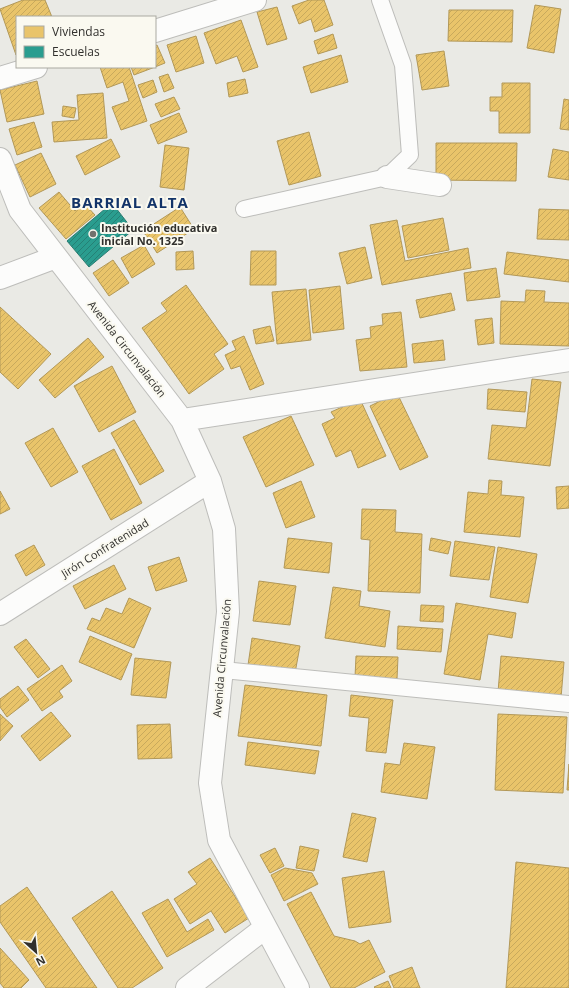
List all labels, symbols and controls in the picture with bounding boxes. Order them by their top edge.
legend [16,16,156,68]
text: Viviendas [52,23,105,40]
text: Escuelas [52,43,100,60]
district label: BARRIAL ALTA [71,192,189,212]
place label: Institución educativa inicial No. 1325 [101,220,217,248]
marker: Institución educativa inicial No. 1325 [88,229,98,239]
street label: Avenida Circunvalación [85,297,170,400]
street label: Jirón Confratenidad [57,515,151,581]
street label: Avenida Circunvalación [209,598,234,718]
north arrow [16,932,56,972]
text: N [33,953,48,970]

